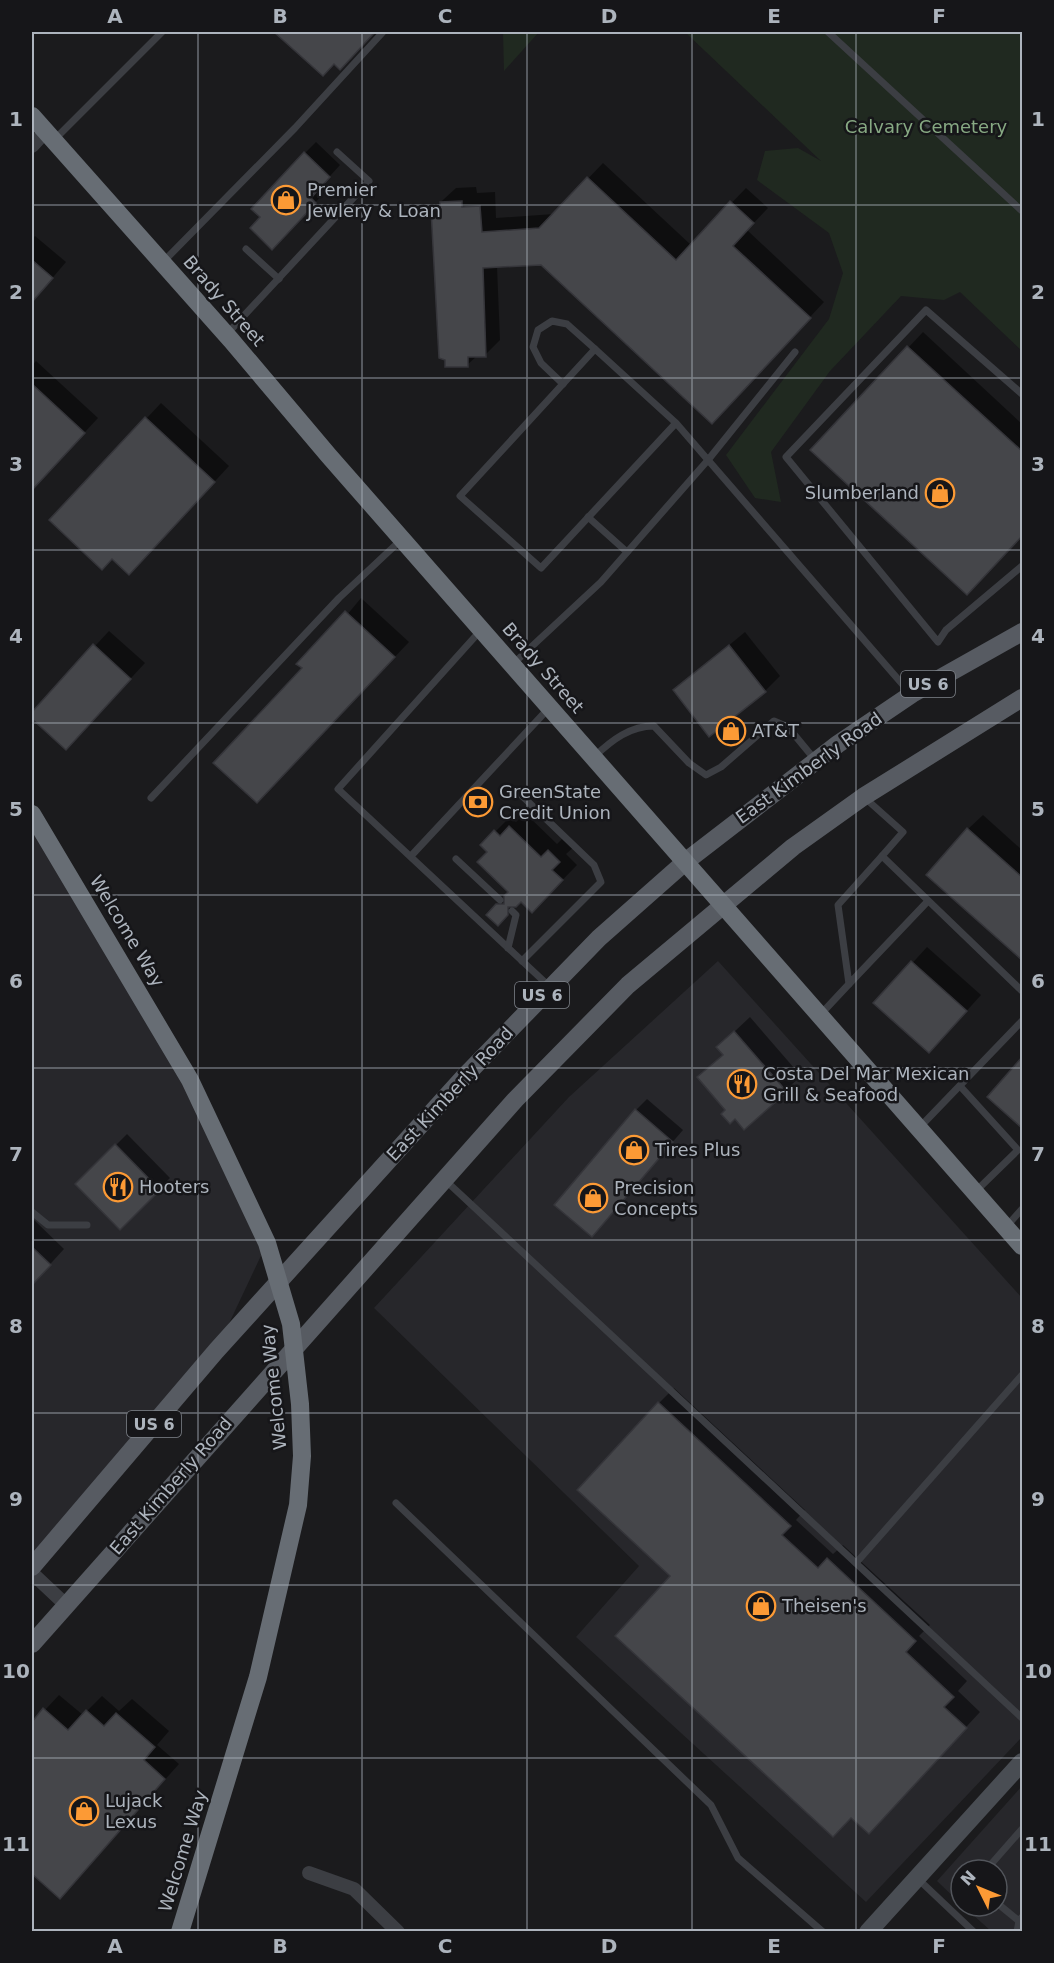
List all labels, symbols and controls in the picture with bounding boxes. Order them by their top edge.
text: A [107,4,123,28]
text: B [272,4,288,28]
text: C [438,4,452,28]
text: D [601,4,617,28]
text: E [767,4,781,28]
text: F [932,4,946,28]
text: 1 [9,107,23,131]
text: 1 [1031,107,1045,131]
park label: Calvary Cemetery [845,116,1008,137]
place label: Premier Jewlery & Loan [306,179,441,221]
shop icon: Premier Jewlery & Loan [270,184,302,216]
street label: Brady Street [179,251,269,350]
text: 2 [9,280,23,304]
text: 2 [1031,280,1045,304]
text: 3 [9,452,23,476]
text: 3 [1031,452,1045,476]
shop icon: Slumberland [924,477,956,509]
place label: Slumberland [805,482,919,503]
street label: Brady Street [498,618,588,717]
text: 4 [9,624,23,648]
text: 4 [1031,624,1045,648]
road number: US 6 [901,671,955,697]
street label: East Kimberly Road [732,708,886,828]
shop icon: AT&T [715,715,747,747]
place label: AT&T [752,720,800,741]
place label: GreenState Credit Union [499,781,611,823]
bank icon: GreenState Credit Union [462,786,494,818]
text: 5 [9,797,23,821]
text: 5 [1031,797,1045,821]
street label: Welcome Way [86,871,169,991]
text: 6 [9,969,23,993]
text: 6 [1031,969,1045,993]
road number: US 6 [515,982,569,1008]
street label: East Kimberly Road [382,1022,517,1165]
place label: Costa Del Mar Mexican Grill & Seafood [763,1063,969,1105]
restaurant icon: Costa Del Mar Mexican Grill & Seafood [726,1068,758,1100]
shop icon: Tires Plus [618,1134,650,1166]
place label: Tires Plus [654,1139,740,1160]
text: 7 [9,1142,23,1166]
text: 7 [1031,1142,1045,1166]
restaurant icon: Hooters [102,1171,134,1203]
place label: Hooters [139,1176,209,1197]
place label: Precision Concepts [614,1177,698,1219]
shop icon: Precision Concepts [577,1182,609,1214]
text: 8 [9,1314,23,1338]
text: 8 [1031,1314,1045,1338]
street label: Welcome Way [256,1323,291,1451]
road number: US 6 [127,1411,181,1437]
street label: East Kimberly Road [105,1413,236,1559]
text: 9 [9,1487,23,1511]
text: 9 [1031,1487,1045,1511]
shop icon: Theisen's [745,1590,777,1622]
place label: Theisen's [781,1595,867,1616]
text: 10 [2,1659,30,1683]
text: 10 [1024,1659,1052,1683]
street label: Welcome Way [154,1787,211,1914]
place label: Lujack Lexus [105,1790,163,1832]
shop icon: Lujack Lexus [68,1795,100,1827]
text: 11 [2,1832,30,1856]
text: 11 [1024,1832,1052,1856]
north arrow [949,1858,1009,1918]
text: N [957,1867,980,1889]
text: A [107,1934,123,1958]
text: B [272,1934,288,1958]
text: C [438,1934,452,1958]
text: D [601,1934,617,1958]
text: E [767,1934,781,1958]
text: F [932,1934,946,1958]

